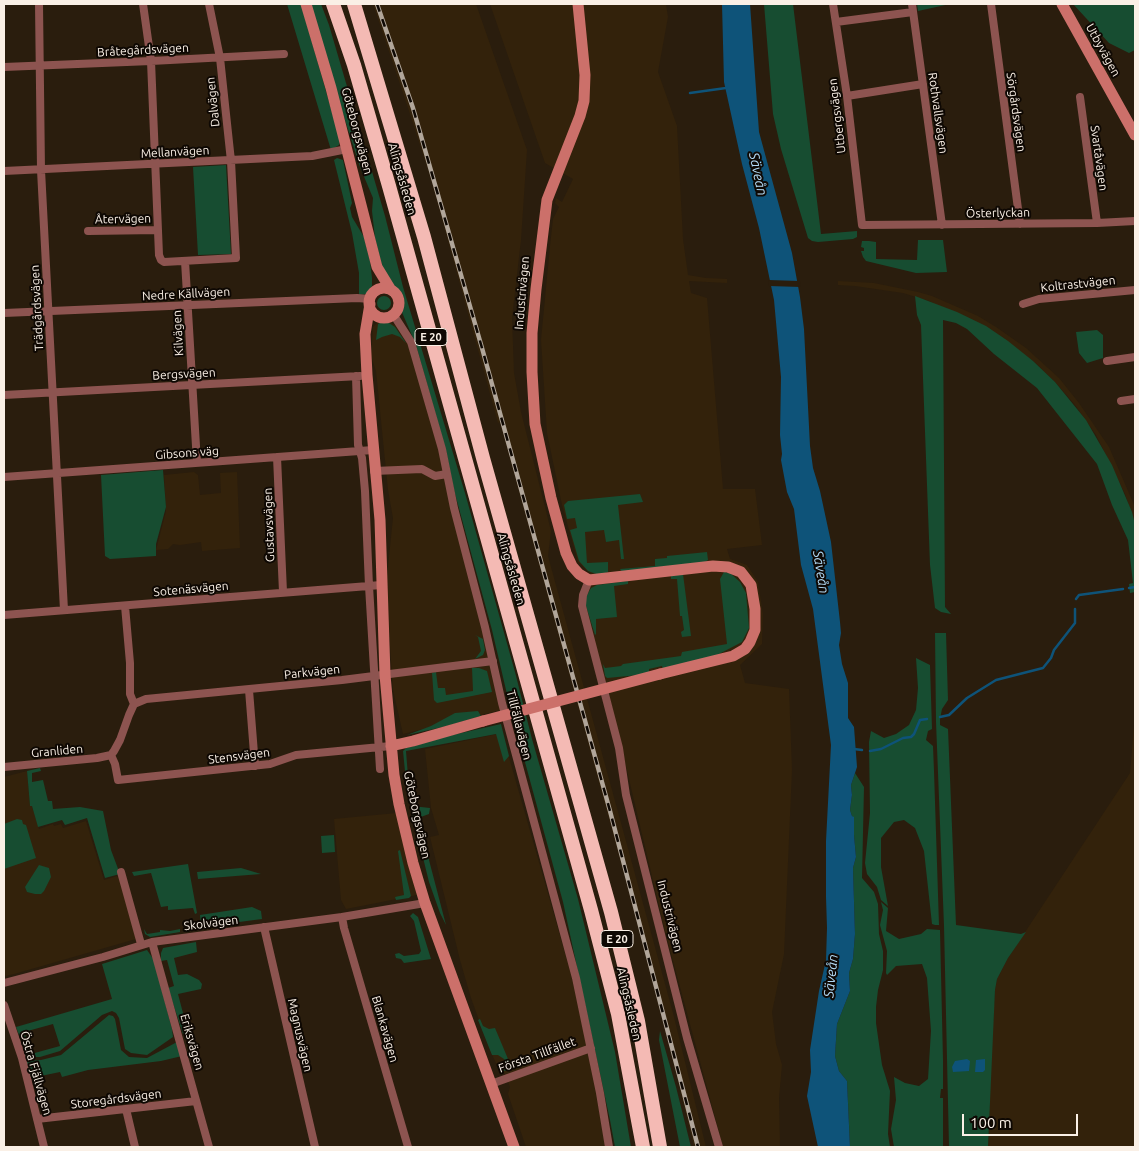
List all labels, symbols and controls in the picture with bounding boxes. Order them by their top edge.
street label: Utbyvägen [1083,21,1123,79]
street label: Bråtegårdsvägen [97,40,189,60]
street label: Rothvallsvägen [925,71,951,155]
street label: Sörgårdsvägen [1003,71,1029,153]
street label: Dalvägen [203,76,223,128]
street label: Utbergsvägen [825,78,849,154]
street label: Göteborgsvägen [338,86,376,176]
street label: Svartåvägen [1087,124,1111,192]
street label: Alingsåsleden [385,141,419,217]
street label: Mellanvägen [140,143,210,161]
water label: Säveån [745,151,771,197]
street label: Österlyckan [966,205,1030,221]
street label: Återvägen [95,211,151,227]
street label: Industrivägen [512,256,532,330]
street label: Trädgårdsvägen [28,265,46,351]
street label: Koltrastvägen [1040,273,1116,295]
street label: Nedre Källvägen [142,285,230,303]
street label: Kilvägen [170,310,186,356]
road number: E 20 [415,328,447,346]
street label: Bergsvägen [152,365,216,383]
street label: Gibsons väg [155,444,219,462]
street label: Gustavsvägen [261,488,277,562]
street label: Alingsåsleden [494,531,528,607]
water label: Säveån [809,549,833,595]
street label: Sotenäsvägen [153,579,229,599]
street label: Parkvägen [283,662,341,682]
street label: Tillfällavägen [503,688,535,762]
street label: Granliden [30,742,84,760]
street label: Stensvägen [207,745,271,767]
street label: Göteborgsvägen [401,770,433,860]
street label: Industrivägen [654,879,686,953]
street label: Skolvägen [183,913,239,933]
road number: E 20 [601,931,633,948]
water label: Säveån [820,953,842,999]
street label: Alingsåsleden [614,966,644,1042]
street label: Blankavägen [369,994,401,1064]
street label: Magnusvägen [285,997,315,1073]
street label: Eriksvägen [177,1012,207,1072]
street label: Östra Fjällvägen [17,1029,55,1117]
street label: Första Tillfället [496,1034,578,1076]
street label: Storegårdsvägen [70,1086,162,1112]
scale bar [964,1104,1080,1136]
text: 100 m [970,1114,1012,1131]

